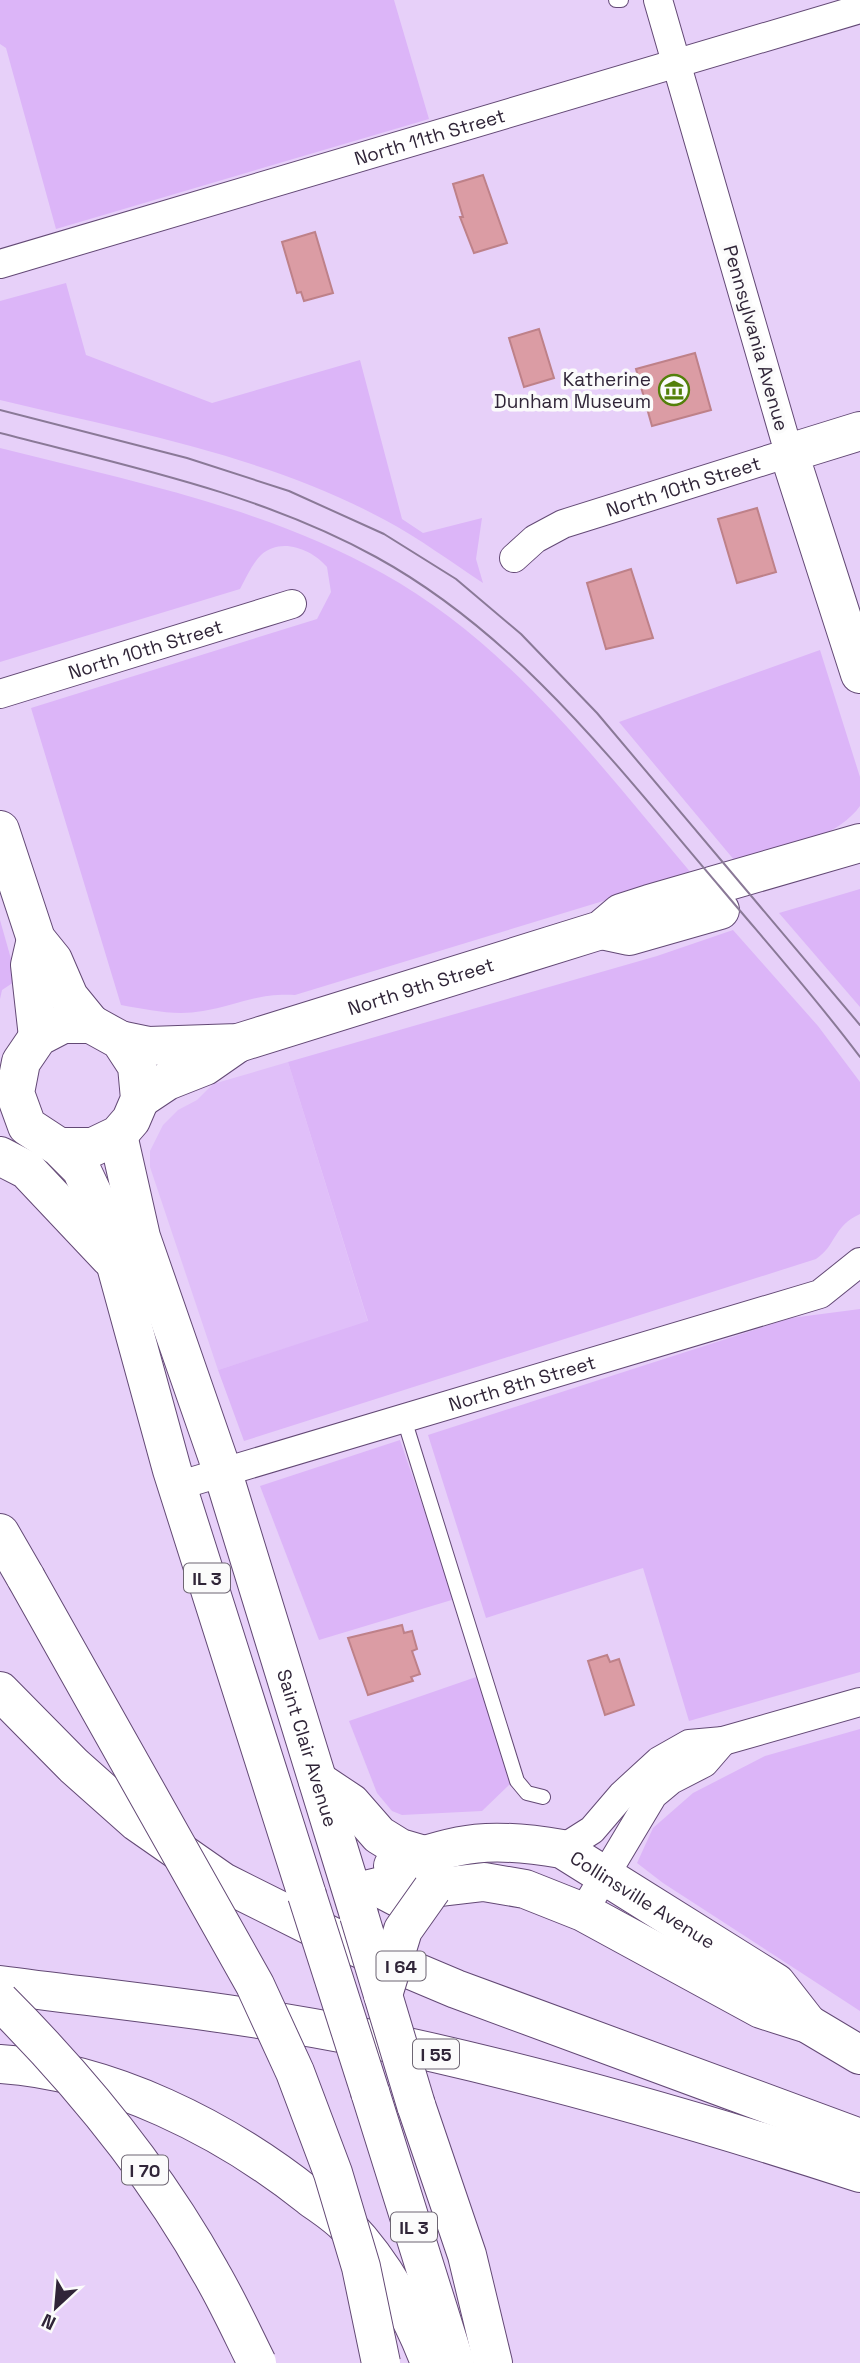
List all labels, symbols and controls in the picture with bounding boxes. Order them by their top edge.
street label: North 11th Street [351,102,508,171]
street label: Pennsylvania Avenue [718,242,794,434]
place label: Katherine Dunham Museum [494,367,651,414]
museum icon: Katherine Dunham Museum [657,373,691,407]
street label: North 10th Street [603,450,763,522]
street label: North 10th Street [65,614,226,685]
street label: North 9th Street [344,952,497,1021]
street label: North 8th Street [446,1349,598,1417]
road number: IL 3 [184,1563,230,1592]
street label: Saint Clair Avenue [272,1666,344,1830]
street label: Collinsville Avenue [566,1845,720,1954]
road number: I 64 [376,1952,426,1980]
road number: I 55 [413,2040,459,2068]
road number: I 70 [122,2156,168,2184]
road number: IL 3 [391,2213,437,2242]
north arrow [21,2272,91,2342]
text: N [38,2308,60,2336]

